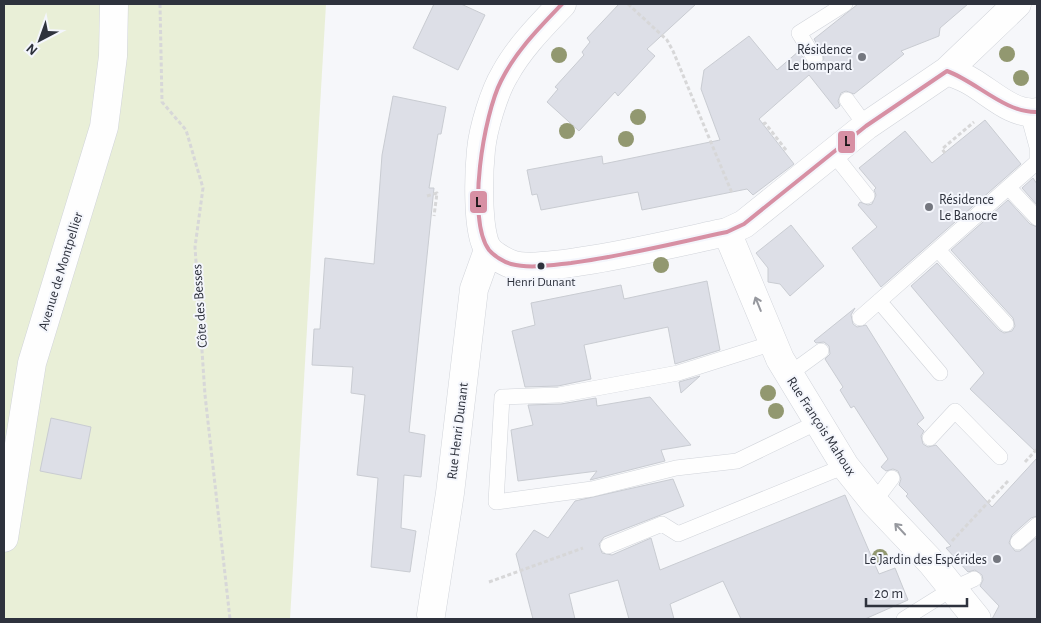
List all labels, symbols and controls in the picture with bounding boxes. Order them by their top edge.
north arrow [15,15,65,65]
text: N [24,41,40,58]
place label: Résidence Le bompard [787,43,852,73]
marker: Résidence Le bompard [856,51,868,63]
line badge: L [837,130,856,154]
text: L [844,135,851,149]
line badge: L [469,190,488,214]
place label: Résidence Le Banocre [939,193,998,223]
text: L [475,196,482,210]
marker: Résidence Le Banocre [923,201,935,213]
street label: Avenue de Montpellier [36,210,86,332]
marker: Henri Dunant [536,261,546,271]
street label: Côte des Besses [190,264,210,348]
place label: Henri Dunant [506,276,576,289]
one-way arrow [752,297,761,312]
street label: Rue François Mahoux [784,375,858,478]
street label: Rue Henri Dunant [445,381,471,480]
one-way arrow [894,522,906,535]
place label: Le Jardin des Espérides [864,553,987,567]
marker: Le Jardin des Espérides [991,553,1003,565]
scale bar [866,576,967,608]
text: 20 m [874,586,903,601]

